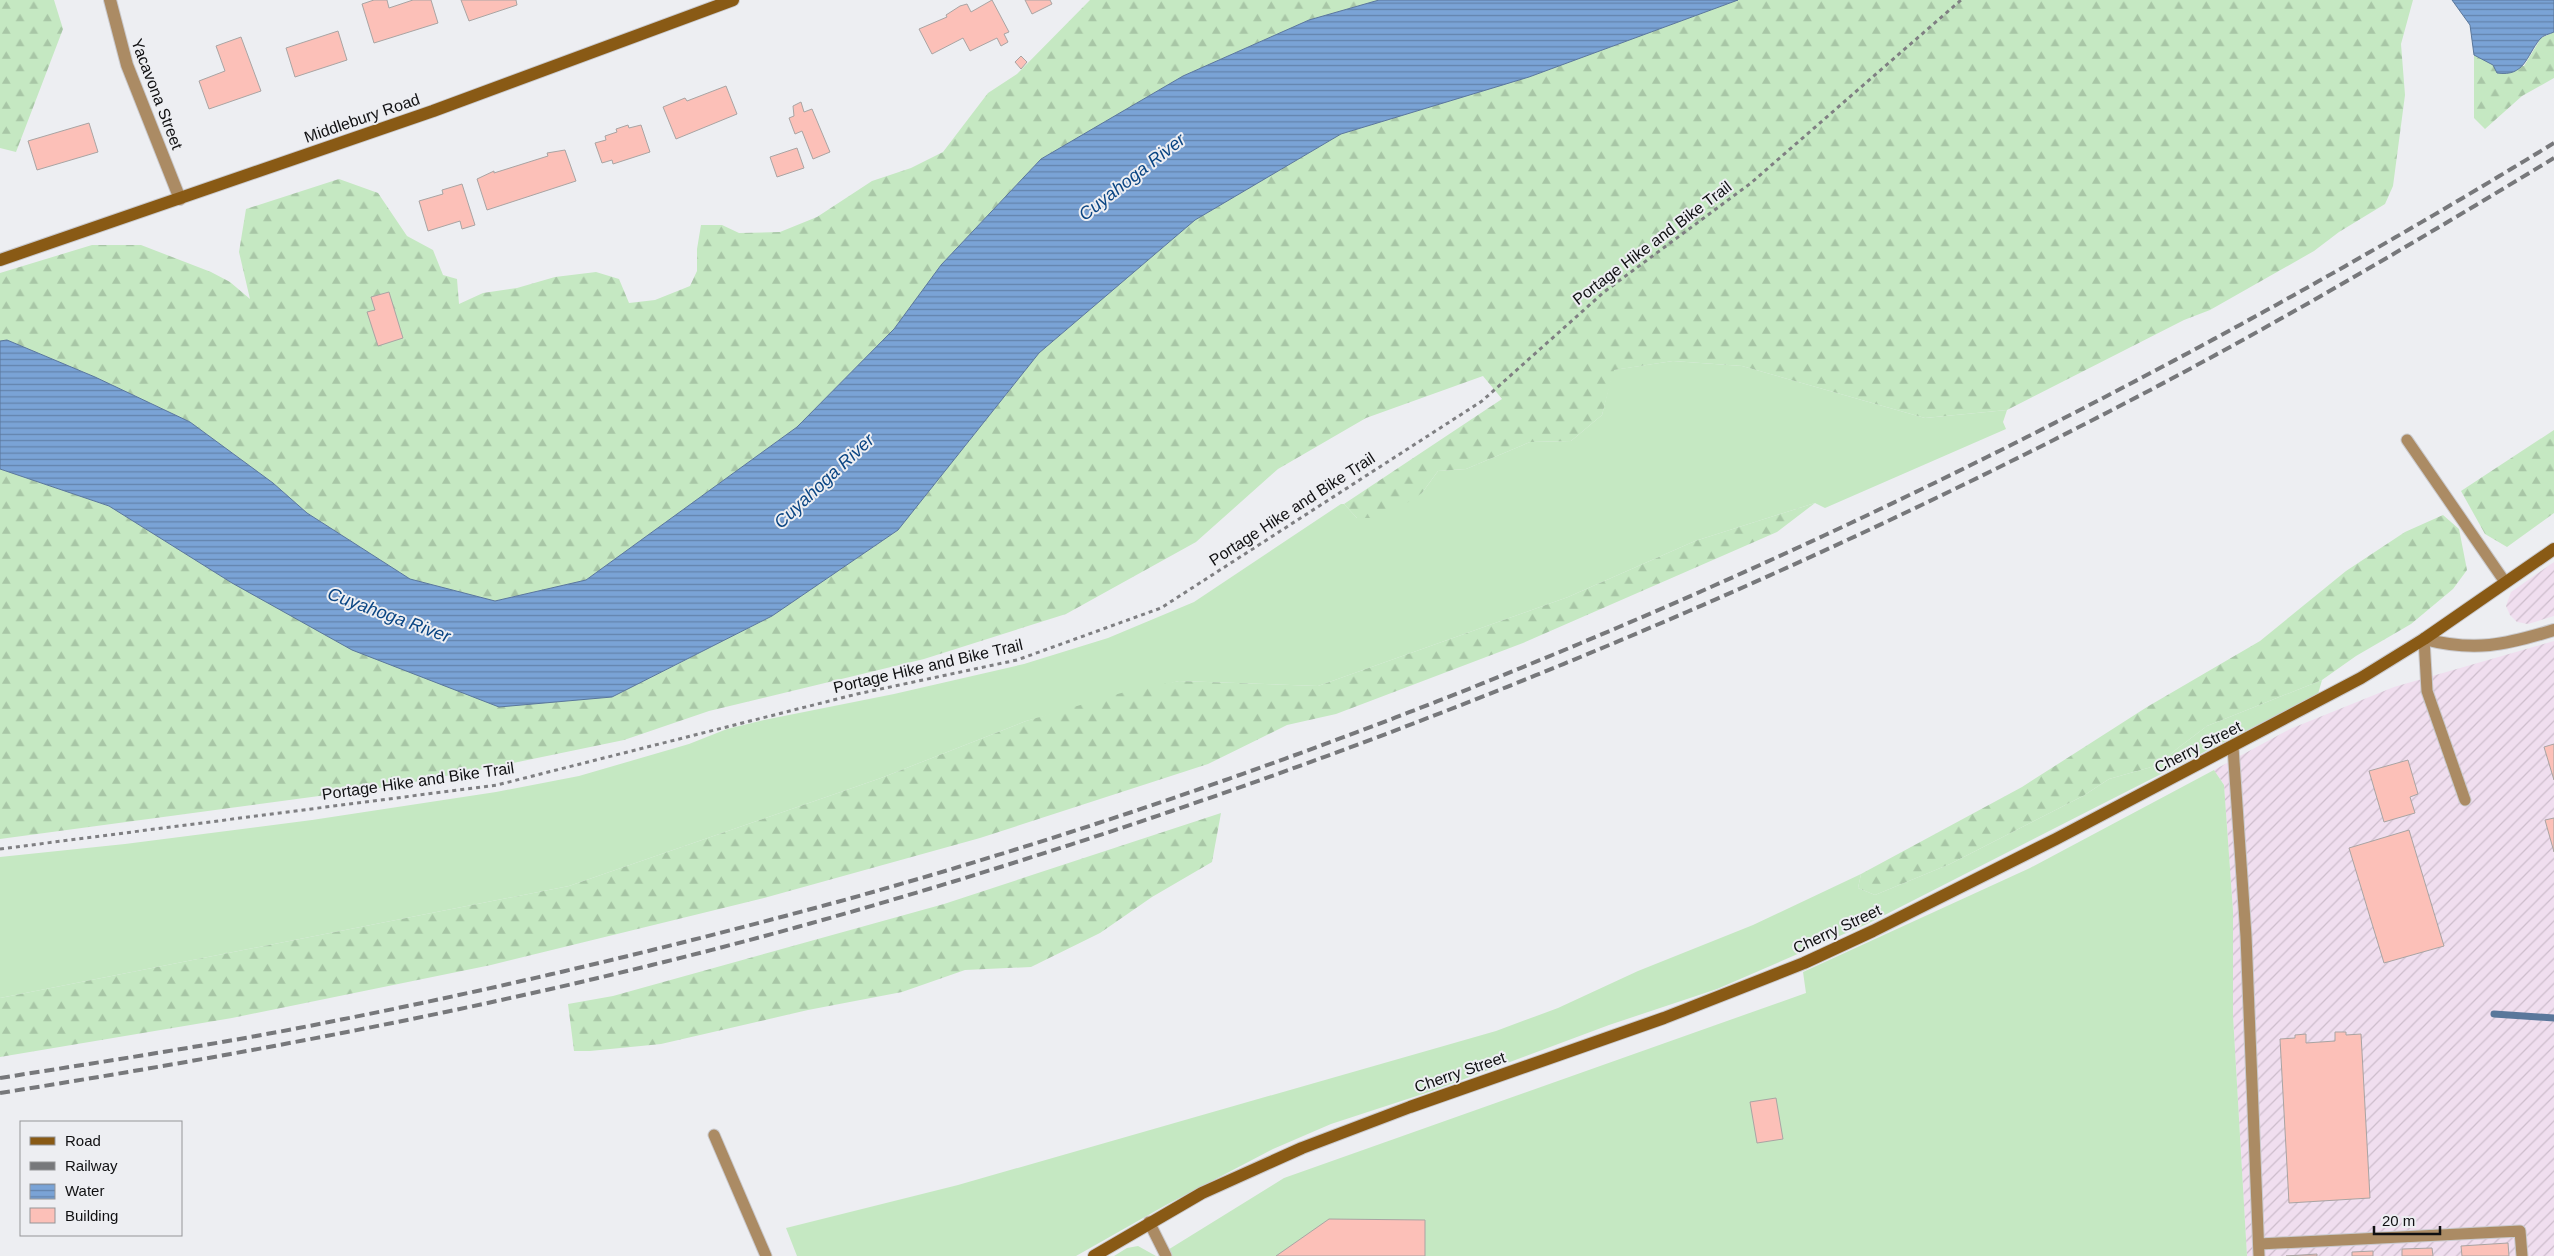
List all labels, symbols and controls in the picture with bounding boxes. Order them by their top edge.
street label: Yacavona Street [128,36,186,152]
street label: Middlebury Road [302,90,422,146]
water label: Cuyahoga River [1075,129,1190,225]
street label: Portage Hike and Bike Trail [1569,178,1735,308]
water label: Cuyahoga River [770,429,879,532]
street label: Portage Hike and Bike Trail [1206,449,1378,569]
water label: Cuyahoga River [325,584,454,647]
street label: Portage Hike and Bike Trail [832,636,1024,696]
street label: Cherry Street [2152,718,2245,776]
street label: Portage Hike and Bike Trail [321,759,515,803]
street label: Cherry Street [1790,901,1884,957]
street label: Cherry Street [1412,1048,1508,1096]
legend [20,1121,182,1236]
text: Road [65,1132,101,1149]
text: Railway [65,1157,118,1174]
text: Water [65,1182,104,1199]
scale bar [2374,1204,2440,1236]
text: Building [65,1207,118,1224]
text: 20 m [2382,1212,2415,1229]

